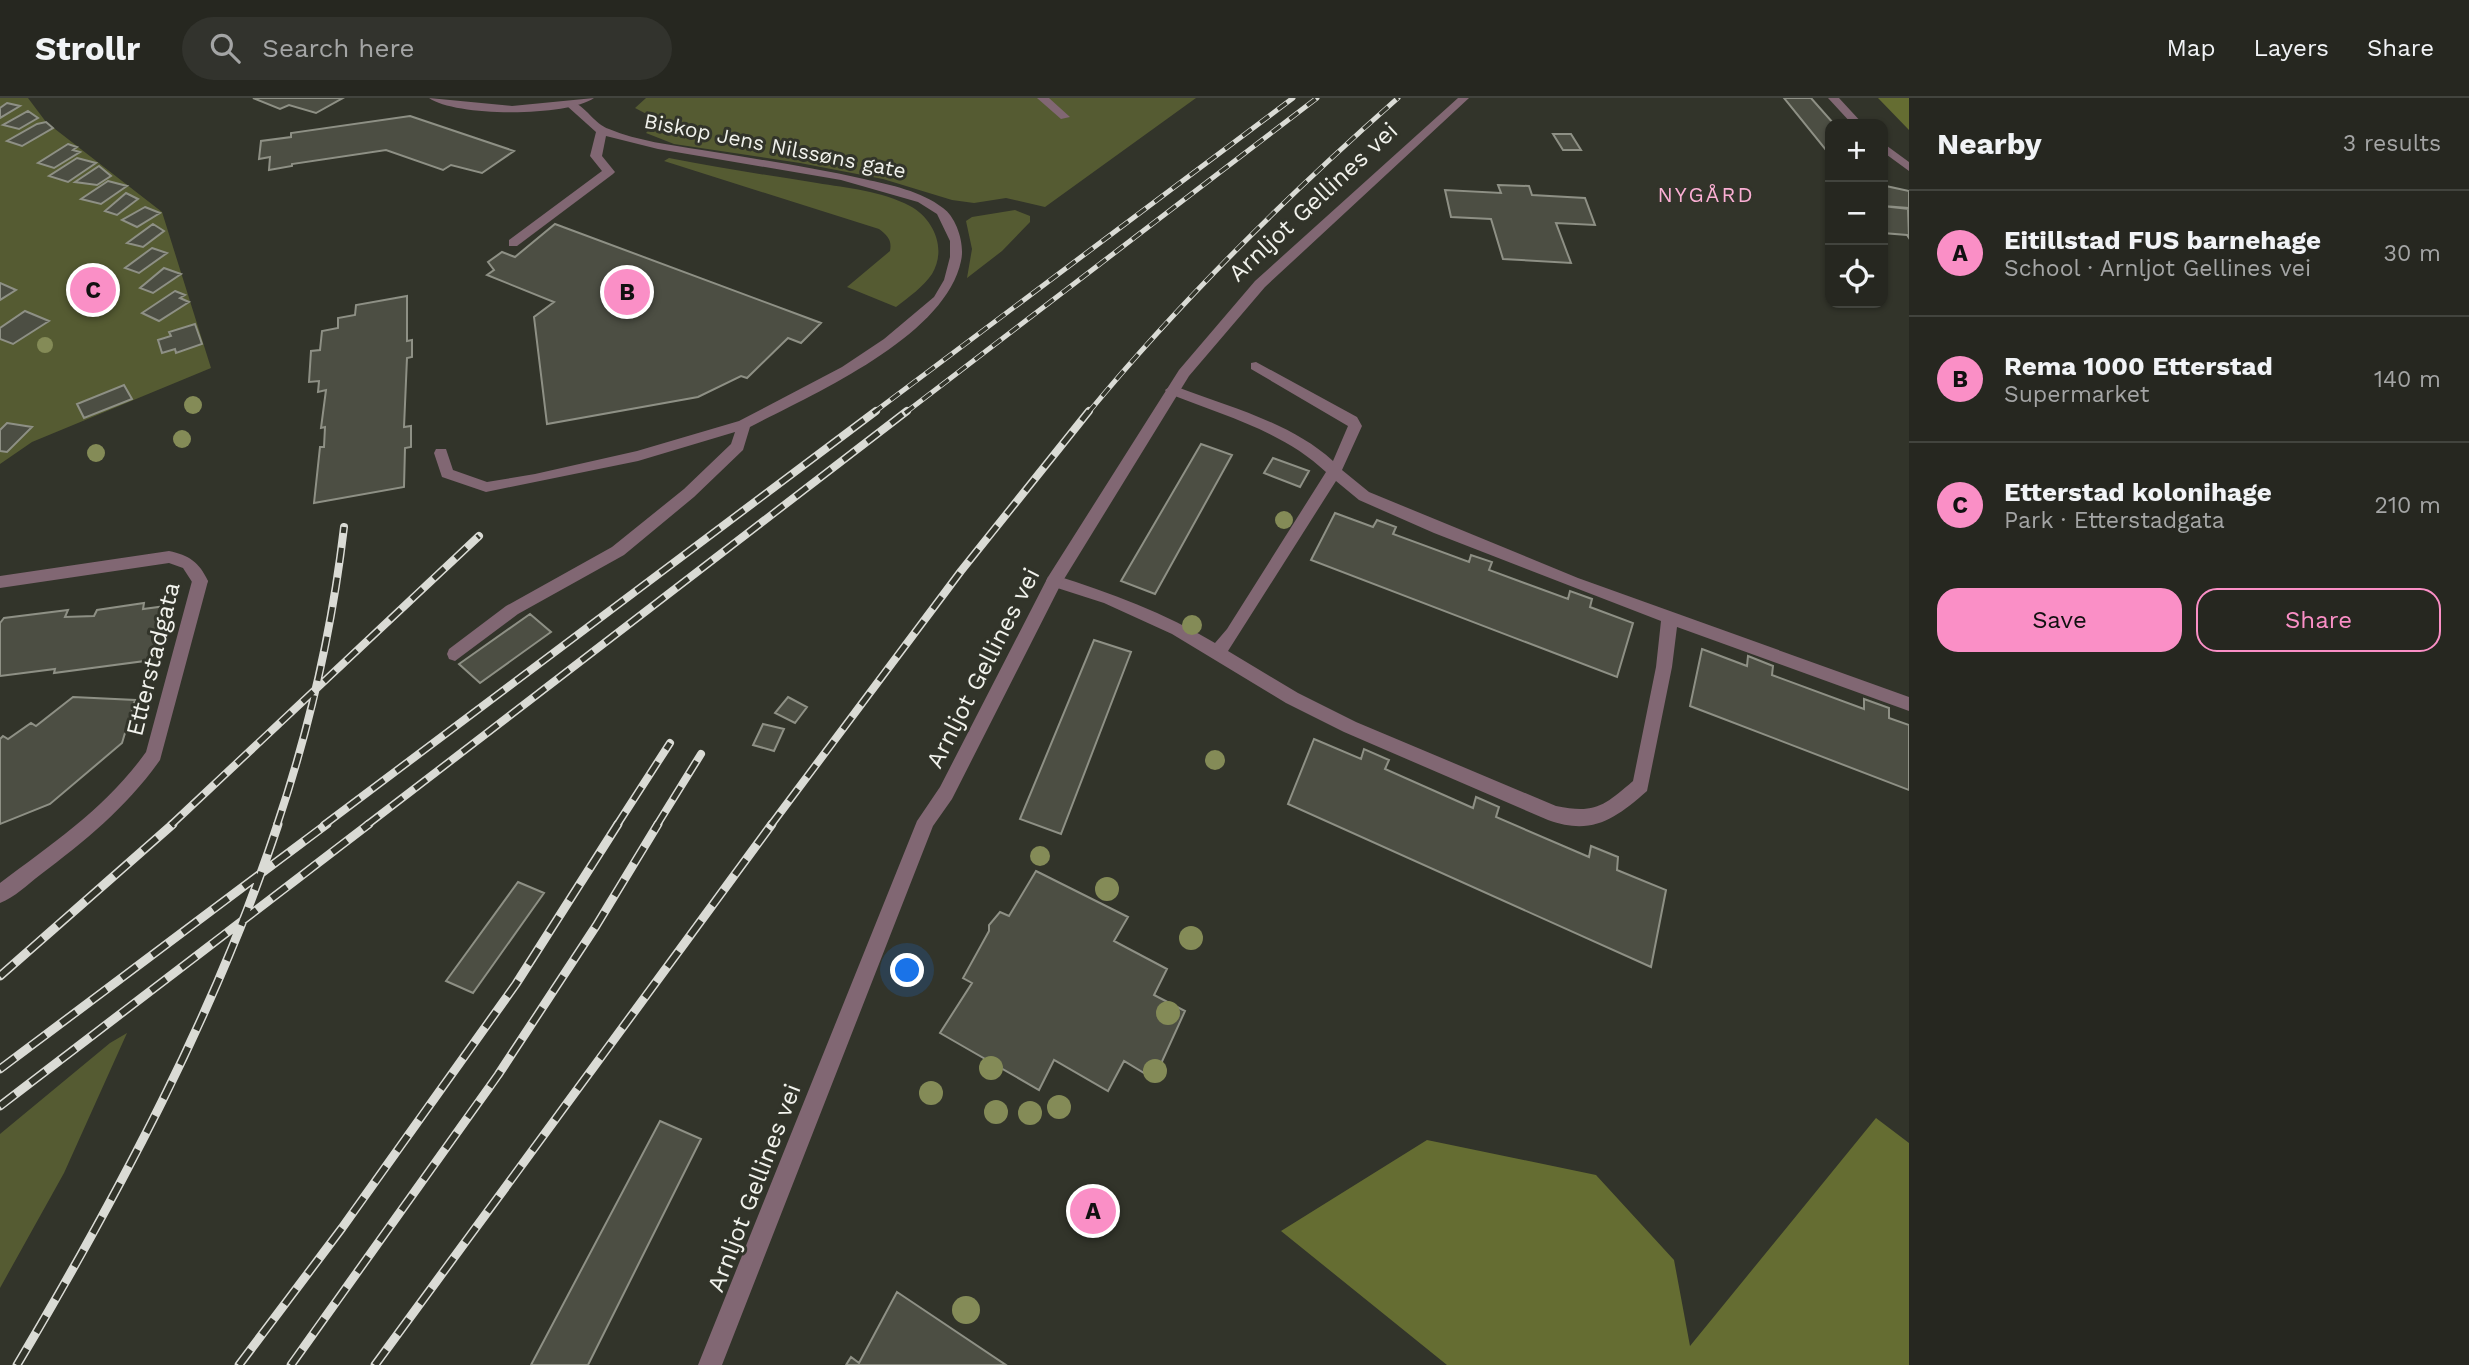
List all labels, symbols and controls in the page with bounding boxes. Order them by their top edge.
search box [182,17,672,80]
text: Strollr [35,29,140,68]
icon: search [206,29,244,67]
text: Search here [262,33,415,63]
text: Map [2167,34,2215,62]
text: Layers [2253,34,2329,62]
text: Share [2367,34,2434,62]
street label: Biskop Jens Nilssøns gate [642,108,908,183]
street label: Arnljot Gellines vei [1223,117,1403,287]
map controls [1825,119,1888,308]
button: + [1825,119,1888,182]
text: Nearby [1937,126,2042,161]
text: 3 results [2343,130,2441,157]
district label: NYGÅRD [1657,182,1755,207]
button: − [1825,182,1888,245]
text: Eitillstad FUS barnehage [2004,225,2321,255]
text: A [1952,240,1968,267]
text: 30 m [2384,240,2441,267]
button: locate [1825,245,1888,308]
text: School · Arnljot Gellines vei [2004,255,2311,282]
pin: C [70,264,116,316]
pin: B [604,266,650,318]
text: Rema 1000 Etterstad [2004,351,2273,381]
text: B [1952,366,1968,393]
text: 140 m [2374,366,2441,393]
text: Supermarket [2004,381,2149,408]
text: Etterstad kolonihage [2004,477,2272,507]
text: C [1952,492,1968,519]
text: 210 m [2375,492,2441,519]
text: Park · Etterstadgata [2004,507,2225,534]
street label: Arnljot Gellines vei [920,563,1046,773]
street label: Etterstadgata [120,579,186,739]
button: Save [1937,588,2182,652]
button: Share [2196,588,2441,652]
your location [890,953,924,987]
street label: Arnljot Gellines vei [701,1080,807,1296]
pin: A [1070,1185,1116,1237]

